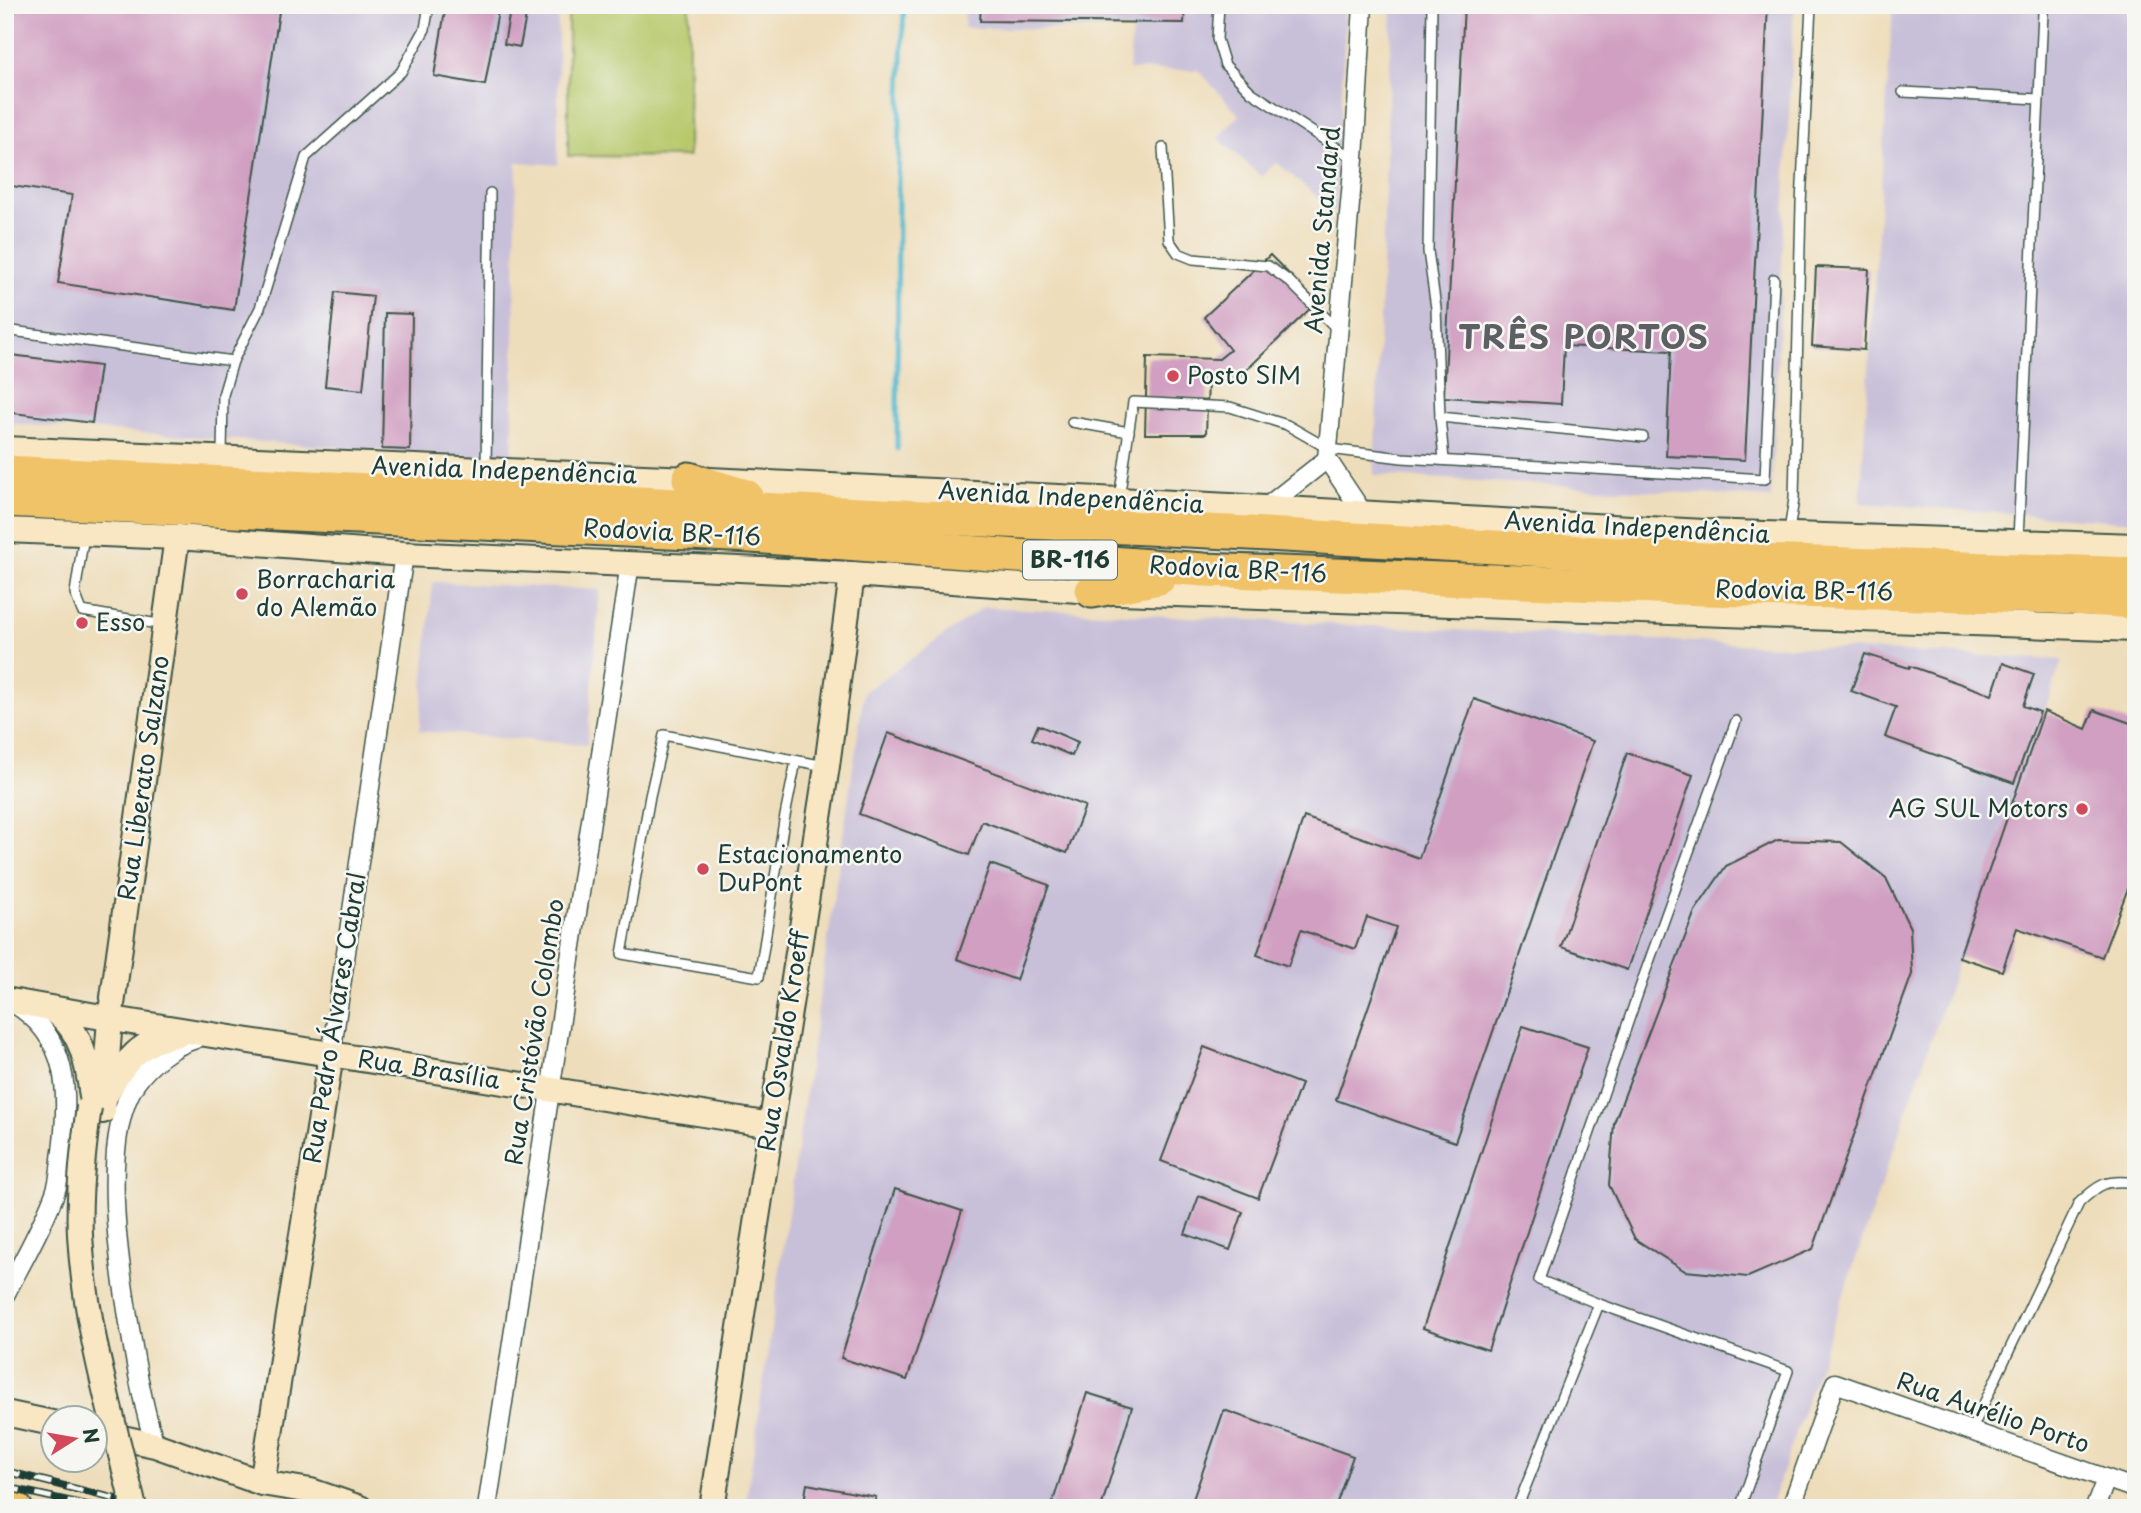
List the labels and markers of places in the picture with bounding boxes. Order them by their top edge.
place label: Posto SIM [1187,356,1301,392]
marker: Posto SIM [1165,368,1181,384]
place label: Borracharia do Alemão [256,560,395,624]
marker: Borracharia do Alemão [234,586,250,602]
place label: Esso [96,603,145,639]
marker: Esso [74,615,90,631]
place label: AG SUL Motors [1889,789,2068,825]
marker: AG SUL Motors [2074,801,2090,817]
place label: Estacionamento DuPont [717,835,902,899]
marker: Estacionamento DuPont [695,861,711,877]

